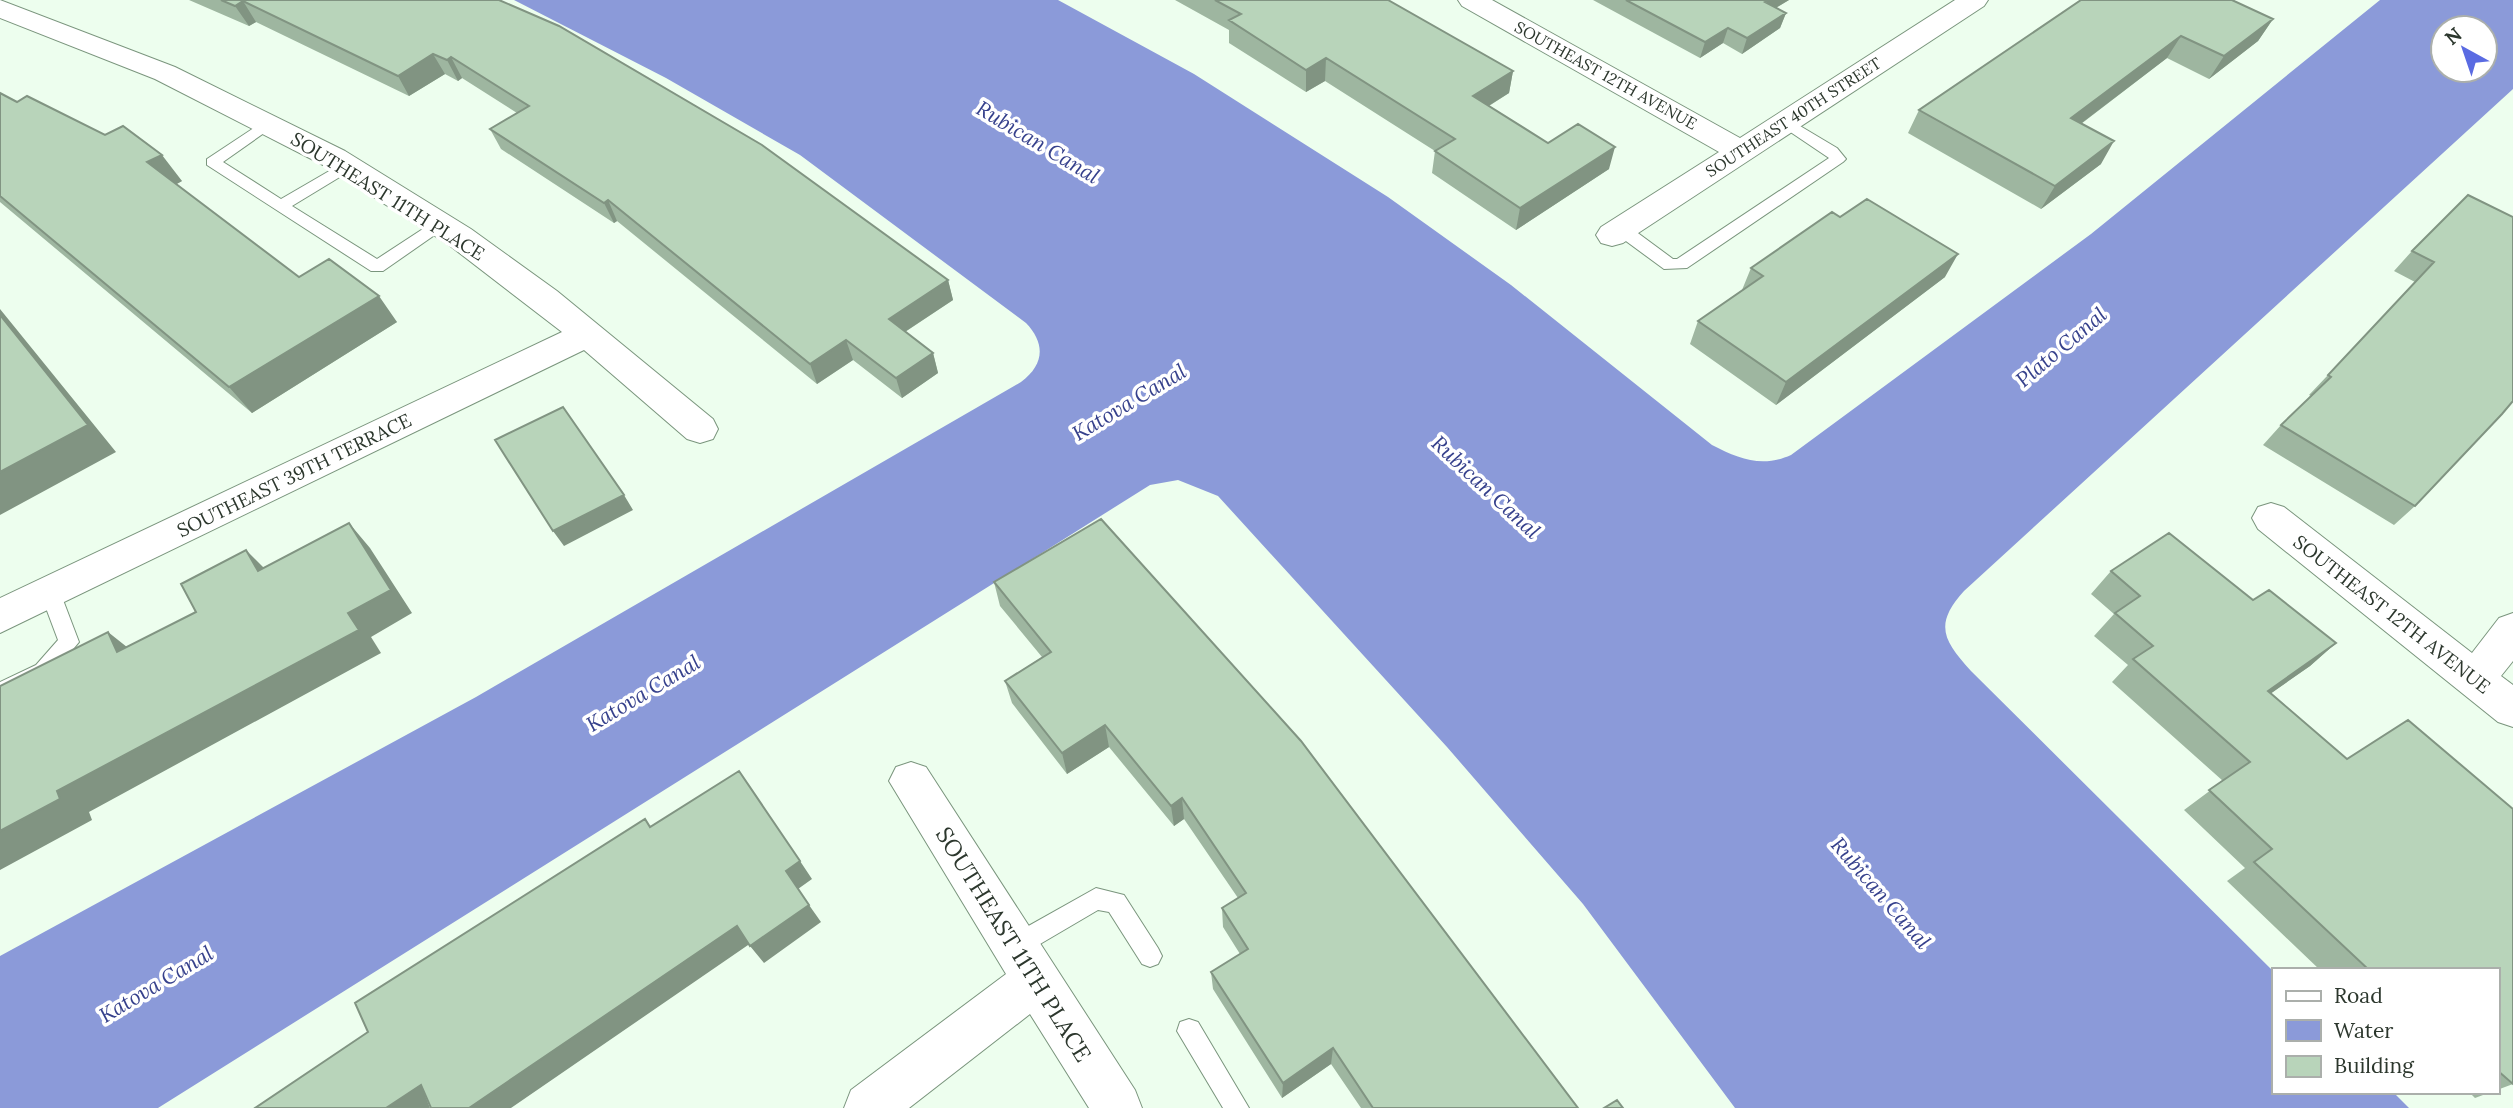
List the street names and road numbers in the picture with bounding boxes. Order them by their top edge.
street label: SOUTHEAST 12TH AVENUE [1511,17,1701,134]
street label: SOUTHEAST 40TH STREET [1702,53,1884,181]
street label: SOUTHEAST 11TH PLACE [287,126,489,266]
street label: SOUTHEAST 39TH TERRACE [173,408,415,542]
street label: SOUTHEAST 12TH AVENUE [2289,530,2495,698]
street label: SOUTHEAST 11TH PLACE [930,821,1098,1067]

